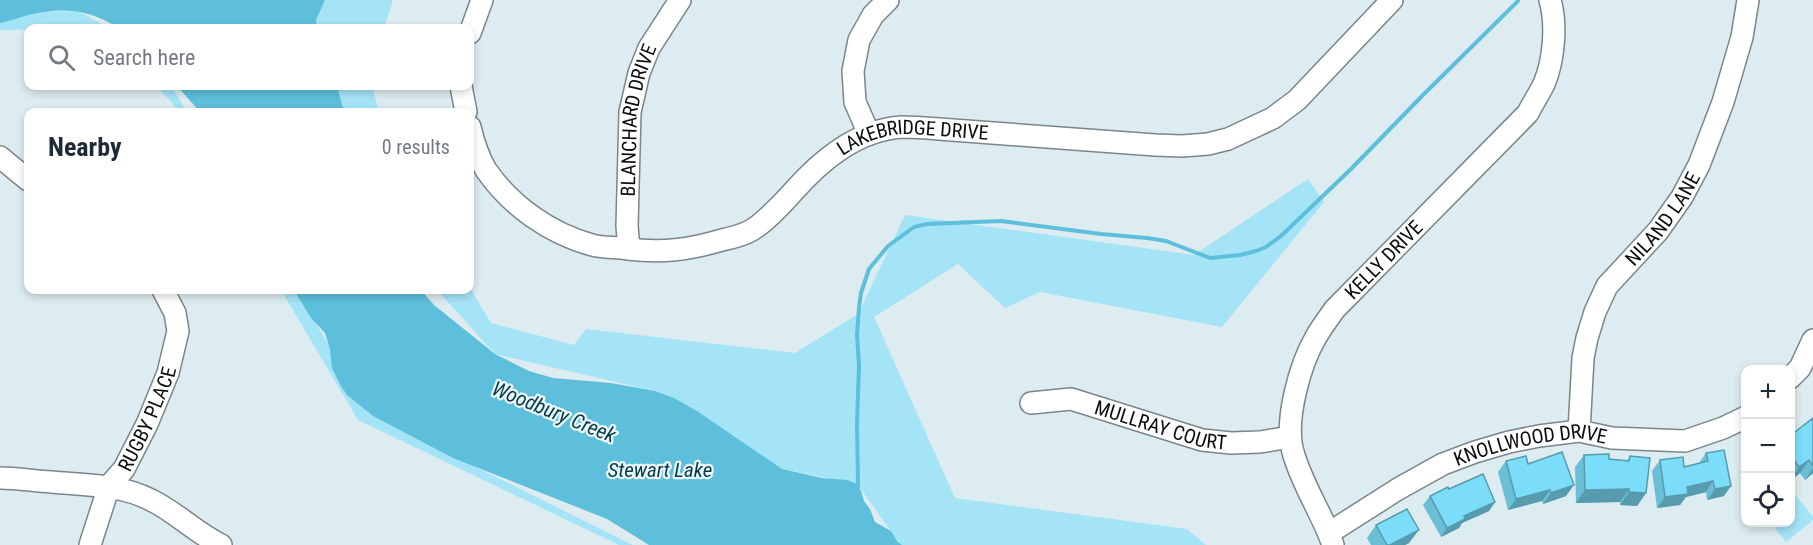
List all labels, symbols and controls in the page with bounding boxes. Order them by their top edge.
search box [24,24,474,90]
street label: BLANCHARD DRIVE [616,40,661,197]
icon: search [45,41,78,74]
text: Search here [93,45,195,70]
street label: LAKEBRIDGE DRIVE [832,115,989,160]
text: Nearby [48,132,122,162]
text: 0 results [382,135,450,159]
street label: NILAND LANE [1620,168,1705,270]
street label: KELLY DRIVE [1340,215,1428,304]
street label: RUGBY PLACE [113,364,181,475]
map controls [1741,365,1795,527]
button: + [1741,365,1795,419]
water label: Woodbury Creek [489,376,620,448]
street label: MULLRAY COURT [1092,395,1228,454]
street label: KNOLLWOOD DRIVE [1450,419,1609,471]
button: − [1741,419,1795,473]
water label: Stewart Lake [608,458,712,482]
button: locate [1741,473,1795,527]

